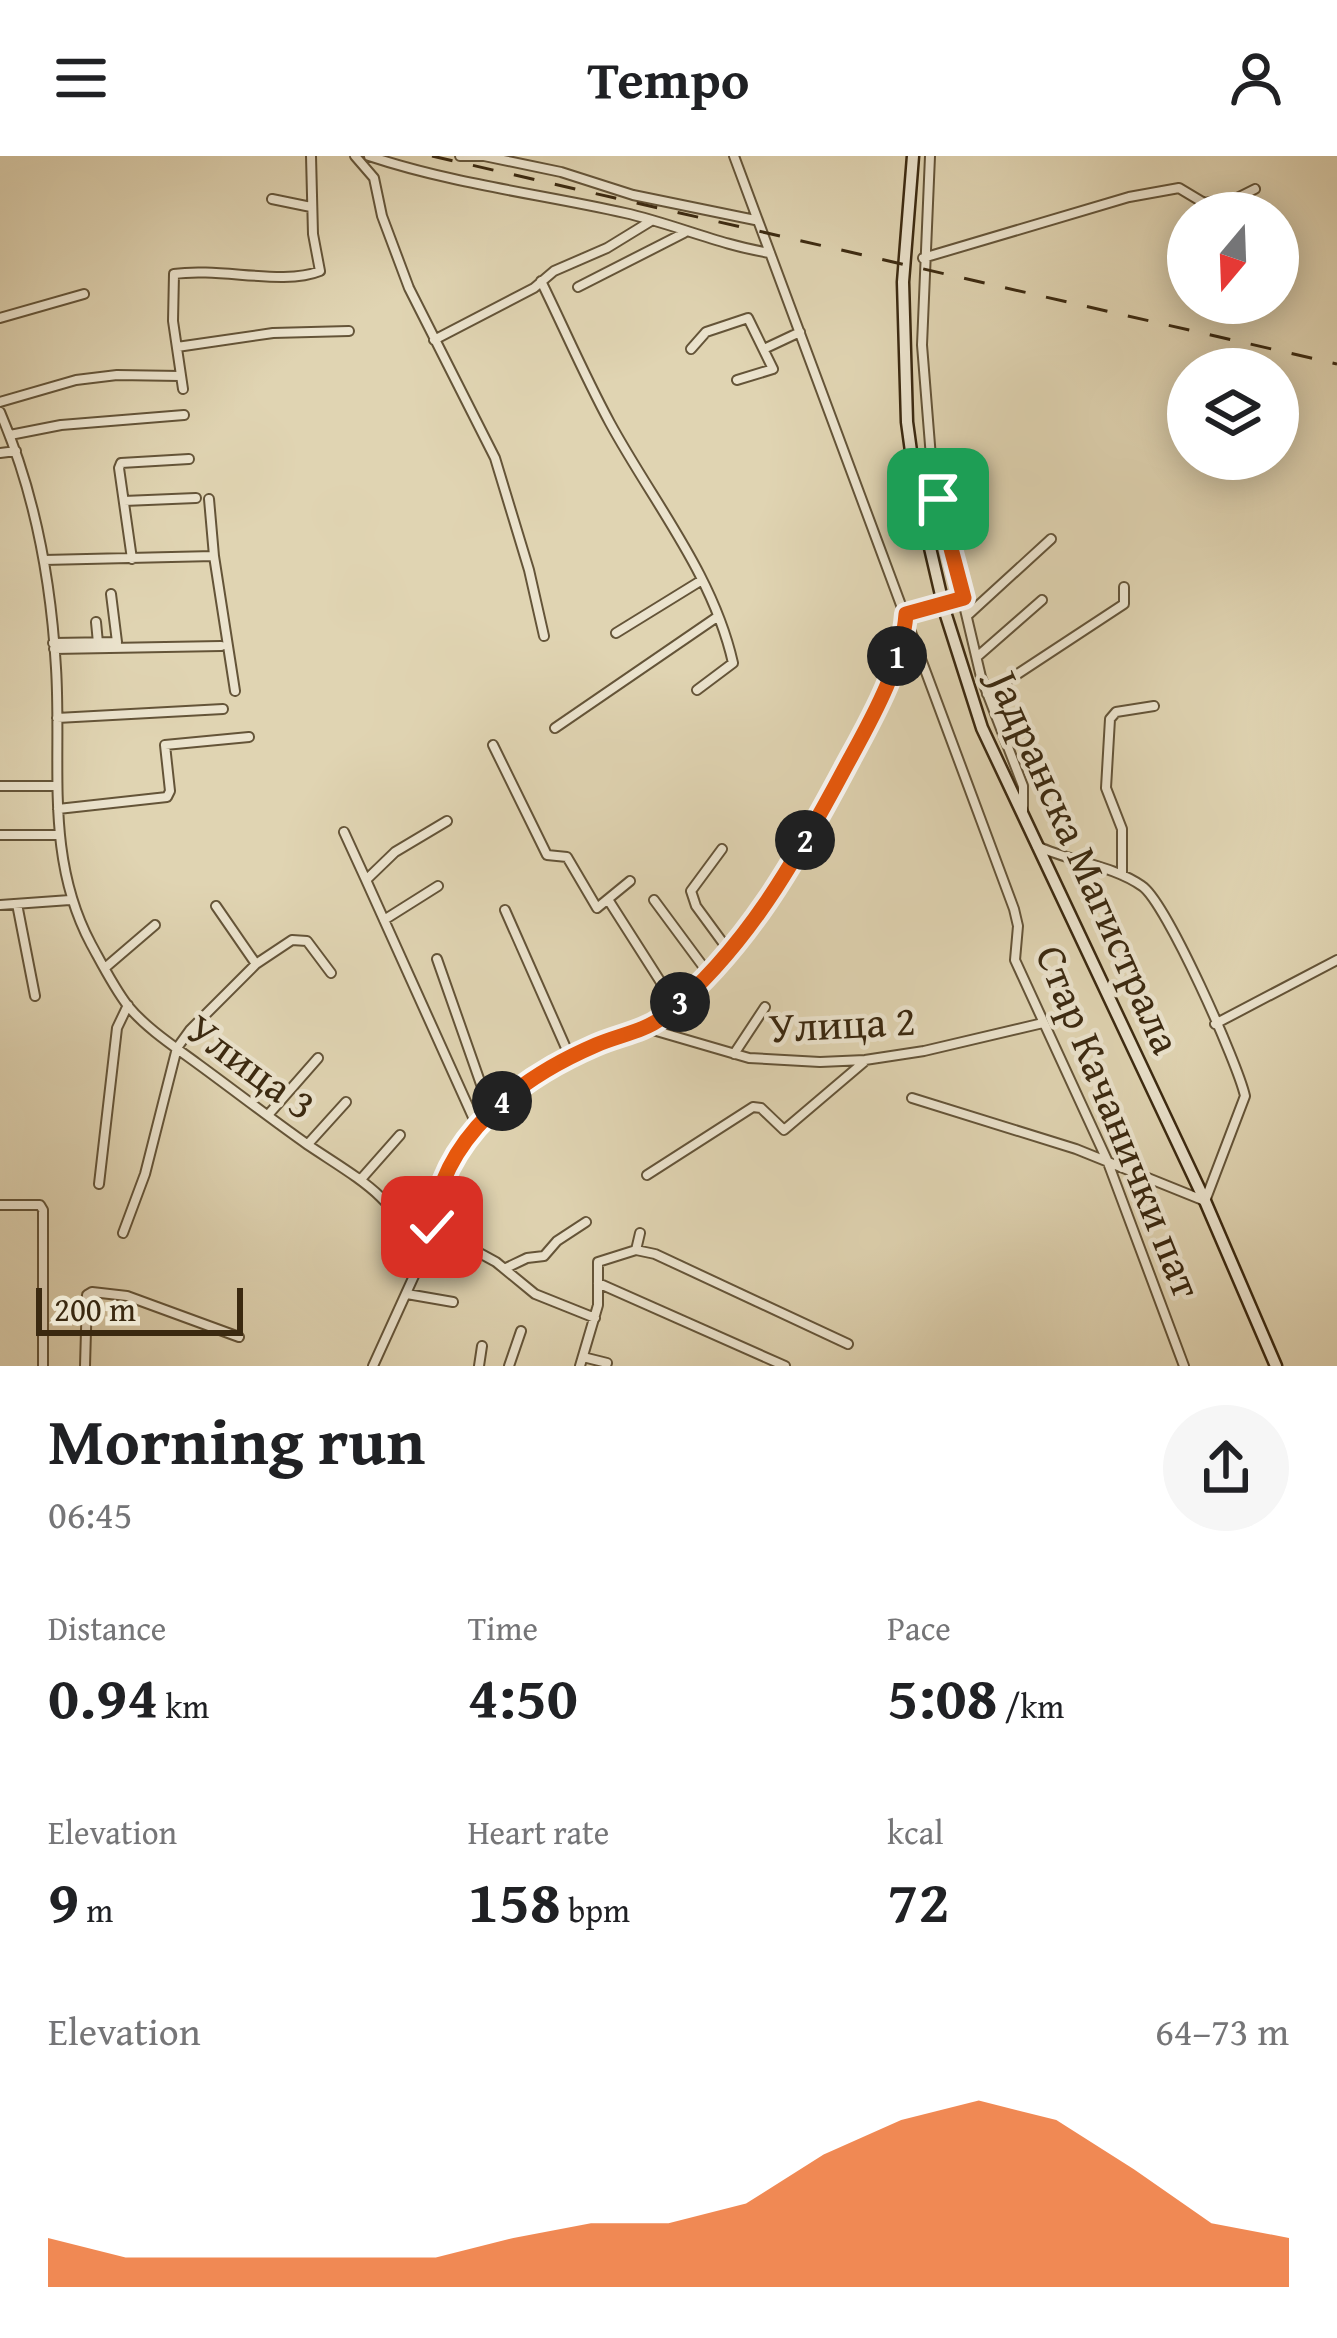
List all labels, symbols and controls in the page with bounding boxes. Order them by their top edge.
text: Tempo [588,39,750,118]
icon: menu [48,45,114,111]
icon: person [1223,45,1289,111]
north arrow [1167,192,1299,324]
map controls [1167,192,1299,480]
button: layers [1167,348,1299,480]
pin [887,448,989,550]
icon: arrive [905,466,971,532]
pin: 1 [867,626,927,686]
text: 1 [888,632,906,680]
street label: Јадранска Магистрала [972,656,1198,1063]
pin: 2 [775,810,835,870]
text: 2 [796,816,814,864]
street label: Стар Качанички пат [1021,936,1219,1306]
pin: 3 [650,972,710,1032]
text: 3 [671,978,689,1026]
street label: Улица 2 [767,989,917,1057]
street label: Улица 3 [175,998,329,1134]
pin: 4 [472,1071,532,1131]
text: 4 [493,1077,511,1125]
pin [381,1176,483,1278]
icon: check [399,1194,465,1260]
scale bar [36,1282,243,1335]
text: 200 m [54,1285,136,1333]
text: Morning run [48,1391,425,1488]
button: share [1163,1405,1289,1531]
text: 06:45 [48,1485,133,1542]
text: Distance [48,1604,166,1652]
text: Time [468,1604,538,1652]
text: Pace [887,1604,951,1652]
text: 0.94 [48,1652,158,1740]
text: 4:50 [468,1652,578,1740]
text: 5:08 [887,1652,998,1740]
text: km [158,1682,209,1730]
text: /km [998,1682,1064,1730]
text: Elevation [48,1808,177,1856]
text: Heart rate [468,1808,609,1856]
text: kcal [887,1808,944,1856]
text: 9 [48,1856,79,1944]
text: 158 [468,1856,561,1944]
text: 72 [887,1856,950,1944]
text: m [79,1886,113,1934]
text: bpm [561,1886,630,1934]
text: Elevation [48,2002,201,2059]
text: 64–73 m [1155,2002,1289,2059]

